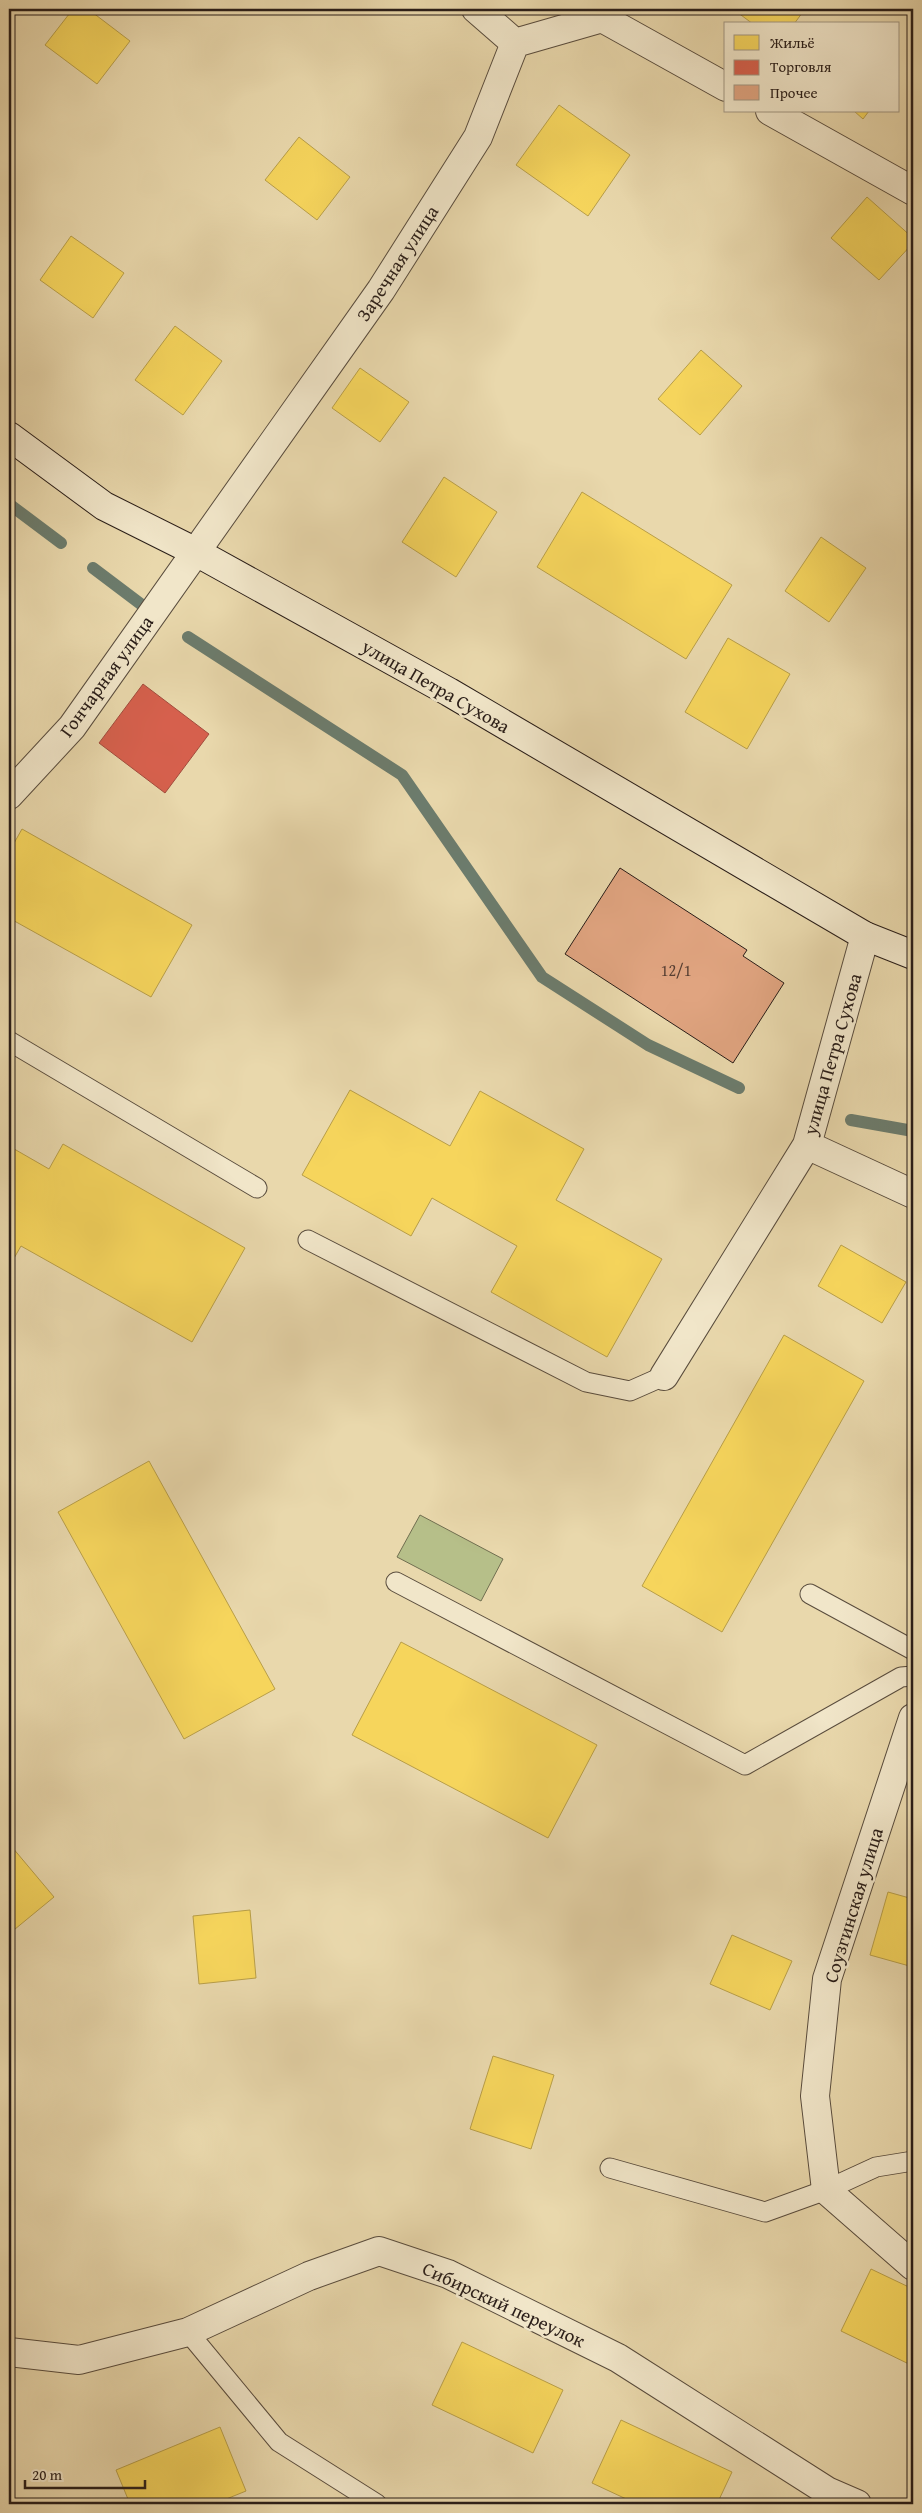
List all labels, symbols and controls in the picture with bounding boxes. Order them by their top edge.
legend [724,22,900,112]
text: Жильё [769,32,815,53]
text: Торговля [770,56,832,77]
text: Прочее [770,82,818,103]
street label: Заречная улица [349,199,445,327]
street label: Гончарная улица [52,609,160,743]
street label: улица Петра Сухова [356,632,515,740]
house number: 12/1 [661,958,691,982]
street label: улица Петра Сухова [795,970,868,1139]
street label: Соузгинская улица [816,1824,890,1986]
street label: Сибирский переулок [418,2254,590,2354]
scale bar [25,2458,145,2490]
text: 20 m [32,2464,63,2485]

